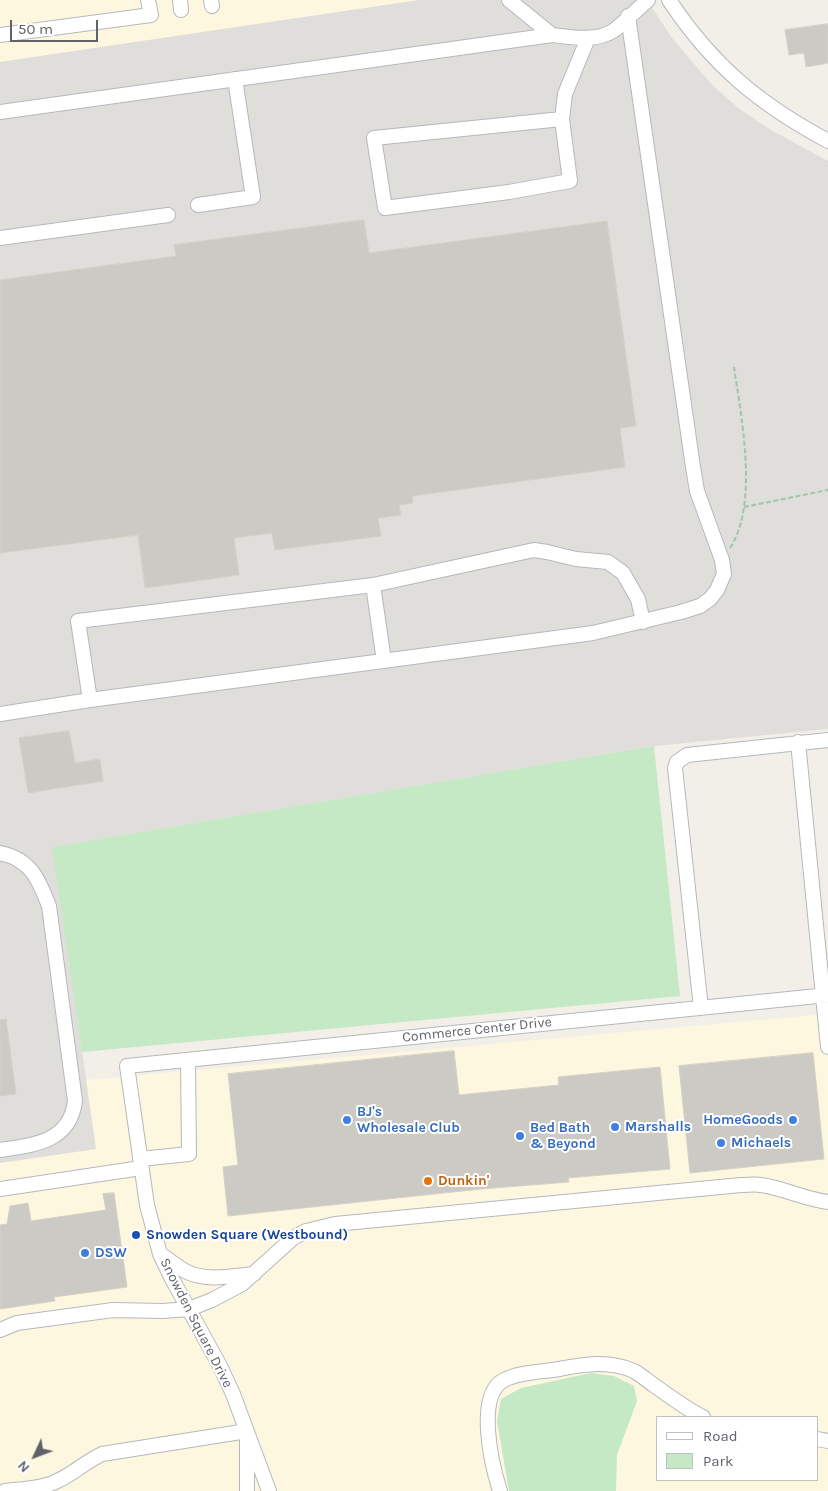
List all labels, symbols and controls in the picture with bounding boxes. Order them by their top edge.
scale bar [12,10,100,42]
text: 50 m [18,20,53,38]
street label: Commerce Center Drive [401,1014,553,1046]
place label: BJ's Wholesale Club [357,1104,460,1136]
place label: HomeGoods [703,1112,783,1128]
marker: BJ's Wholesale Club [341,1114,353,1126]
marker: HomeGoods [787,1114,799,1126]
place label: Marshalls [625,1119,691,1135]
place label: Bed Bath & Beyond [530,1120,596,1152]
marker: Marshalls [609,1121,621,1133]
marker: Bed Bath & Beyond [514,1130,526,1142]
place label: Michaels [731,1135,791,1151]
marker: Michaels [715,1137,727,1149]
place label: Dunkin' [438,1173,489,1189]
marker: Dunkin' [422,1175,434,1187]
place label: Snowden Square (Westbound) [146,1227,348,1243]
marker: Snowden Square (Westbound) [130,1229,142,1241]
place label: DSW [95,1245,127,1261]
marker: DSW [79,1247,91,1259]
street label: Snowden Square Drive [156,1255,236,1391]
legend [656,1416,818,1481]
text: Road [703,1427,738,1445]
north arrow [10,1431,60,1481]
text: Park [703,1452,733,1470]
text: N [14,1457,33,1476]

